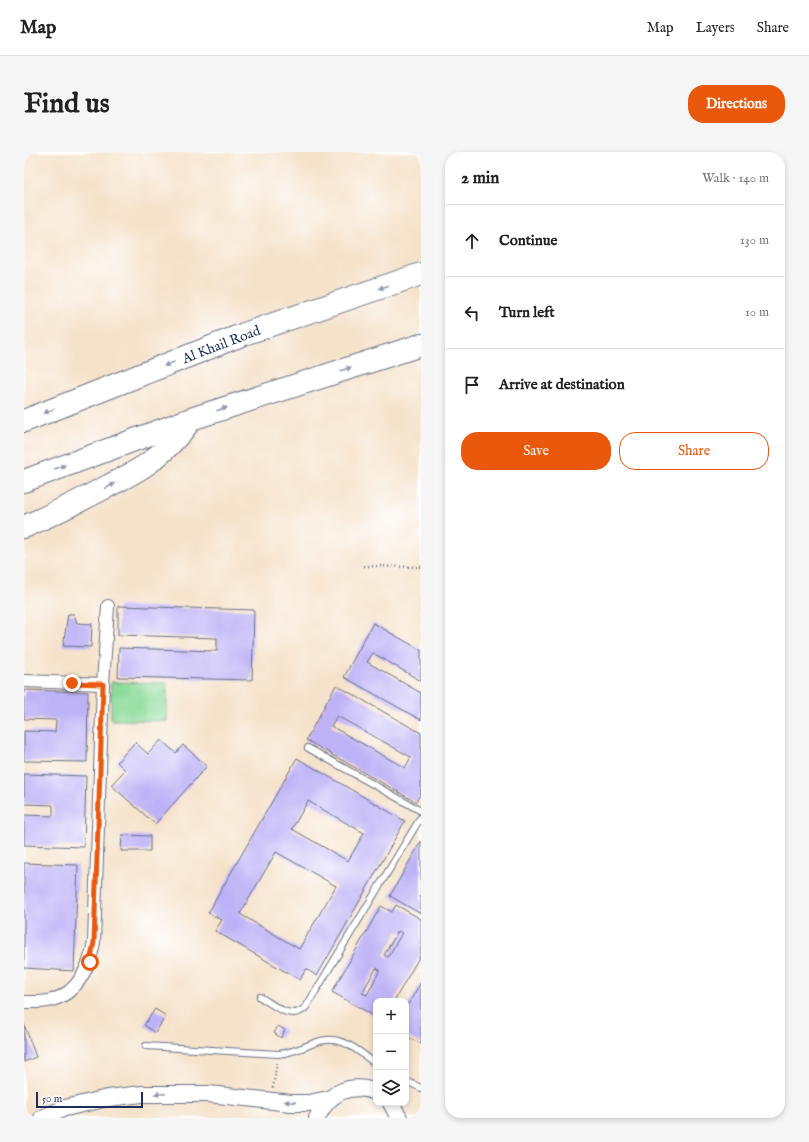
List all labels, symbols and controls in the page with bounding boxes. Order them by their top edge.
text: Map [20,16,56,40]
text: Map [647,19,674,37]
text: Layers [696,19,735,37]
text: Share [757,19,789,37]
button: Directions [688,85,785,123]
text: Find us [24,87,110,122]
text: 2 min [461,168,499,189]
text: Walk · 140 m [702,170,769,187]
icon: ahead [461,230,483,252]
text: Continue [499,231,557,250]
text: 130 m [740,232,769,249]
one-way arrow [378,284,390,290]
icon: left [461,302,483,324]
text: Turn left [499,303,555,322]
text: 10 m [745,304,769,321]
street label: Al Khail Road [179,322,263,368]
one-way arrow [163,361,175,367]
one-way arrow [340,366,352,372]
icon: arrive [461,374,483,396]
text: Arrive at destination [499,375,625,394]
one-way arrow [217,406,229,412]
one-way arrow [42,409,54,415]
button: Save [461,432,611,470]
button: Share [619,432,769,470]
one-way arrow [55,463,67,469]
one-way arrow [104,483,115,489]
route end [63,674,81,692]
route start [81,953,99,971]
map controls [373,998,409,1106]
button: + [373,998,409,1034]
button: − [373,1034,409,1070]
button: layers [373,1070,409,1106]
scale bar [36,1090,143,1109]
one-way arrow [153,1091,166,1097]
text: 50 m [42,1092,62,1106]
one-way arrow [284,1099,296,1106]

